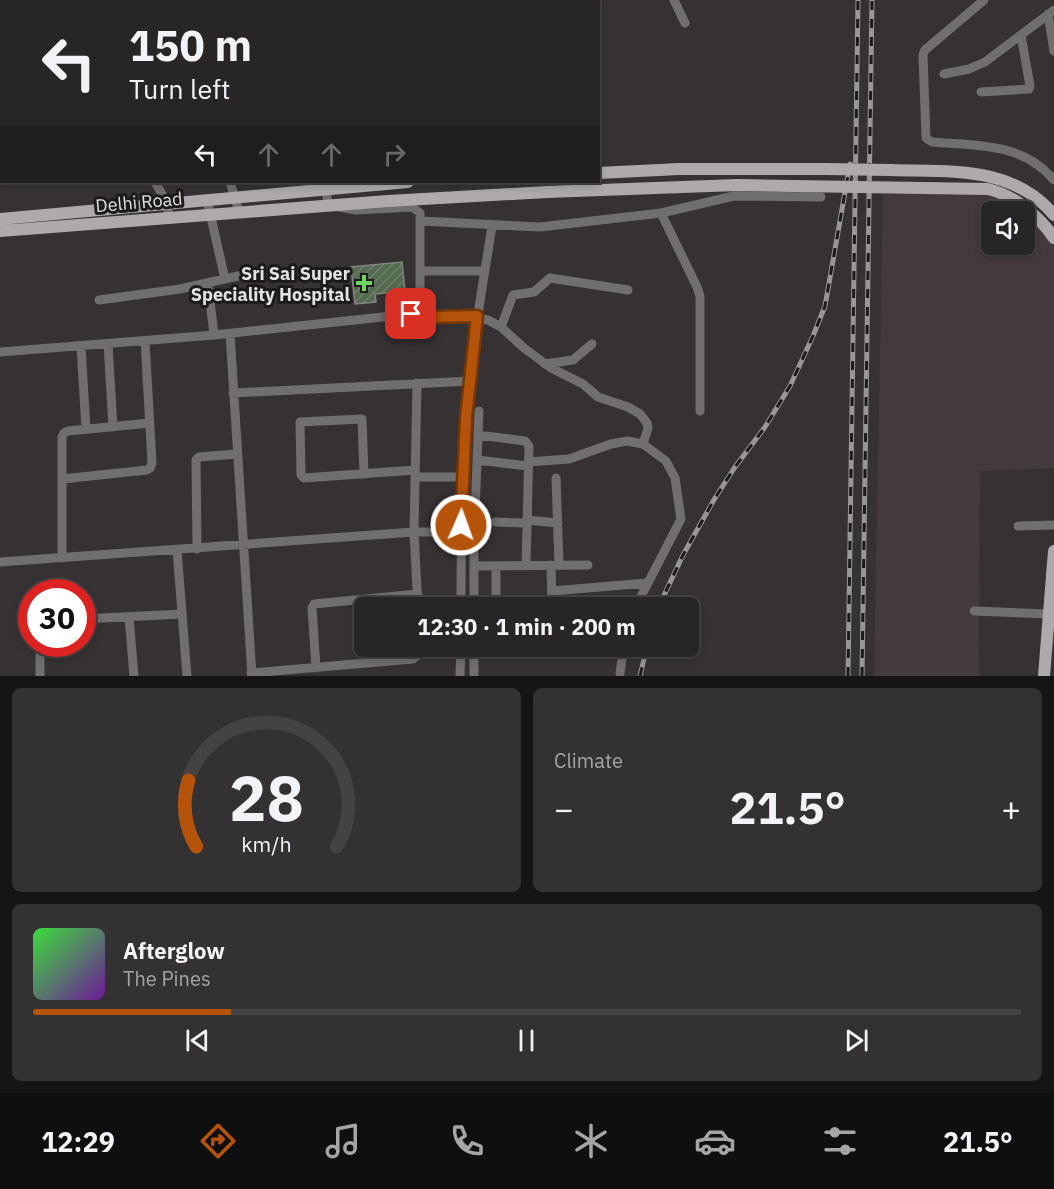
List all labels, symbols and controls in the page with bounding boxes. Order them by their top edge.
text: 150 m [129,18,252,73]
icon: left [30,24,108,102]
text: Turn left [129,71,230,106]
icon: left [189,138,222,171]
icon: ahead [252,138,285,171]
icon: ahead [315,138,348,171]
icon: right [378,138,411,171]
street label: Delhi Road [95,187,183,217]
map controls [981,201,1035,255]
button: sound [981,201,1035,255]
place label: Sri Sai Super Speciality Hospital [191,262,351,306]
marker: Sri Sai Super Speciality Hospital [355,274,373,292]
pin [385,288,436,339]
icon: arrive [394,297,427,330]
position arrow [429,493,493,557]
speed limit sign: 30 [18,579,96,657]
text: 12:30 · 1 min · 200 m [417,612,636,641]
text: Climate [554,747,623,774]
text: 28 [229,757,304,838]
text: 21.5° [729,778,846,836]
text: − [554,787,574,830]
text: + [1001,787,1021,830]
text: km/h [241,830,292,858]
text: Afterglow [123,936,225,965]
text: The Pines [123,965,211,992]
icon: previous [181,1024,214,1057]
icon: pause [510,1024,543,1057]
icon: next [840,1024,873,1057]
icon: directions [197,1120,239,1162]
icon: music [322,1120,364,1162]
icon: phone [446,1120,488,1162]
icon: climate [570,1120,612,1162]
icon: car [694,1120,736,1162]
icon: filters [819,1120,861,1162]
text: 12:29 [41,1124,115,1159]
text: 21.5° [943,1124,1013,1159]

